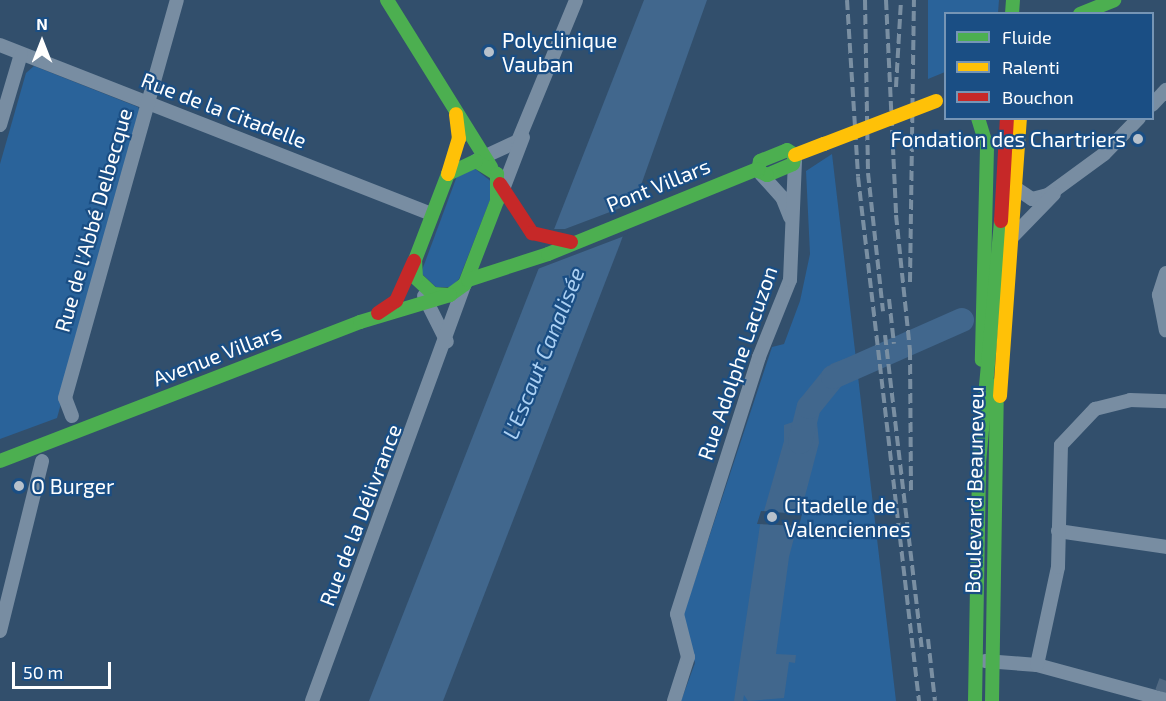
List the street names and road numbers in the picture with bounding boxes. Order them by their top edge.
street label: Rue de la Citadelle [138,67,310,153]
street label: Rue de l'Abbé Delbecque [49,105,137,335]
street label: Pont Villars [602,153,714,217]
street label: Rue Adolphe Lacuzon [692,263,782,463]
street label: Avenue Villars [149,319,285,391]
street label: Boulevard Beauneveu [960,386,988,594]
street label: Rue de la Délivrance [314,421,406,609]

